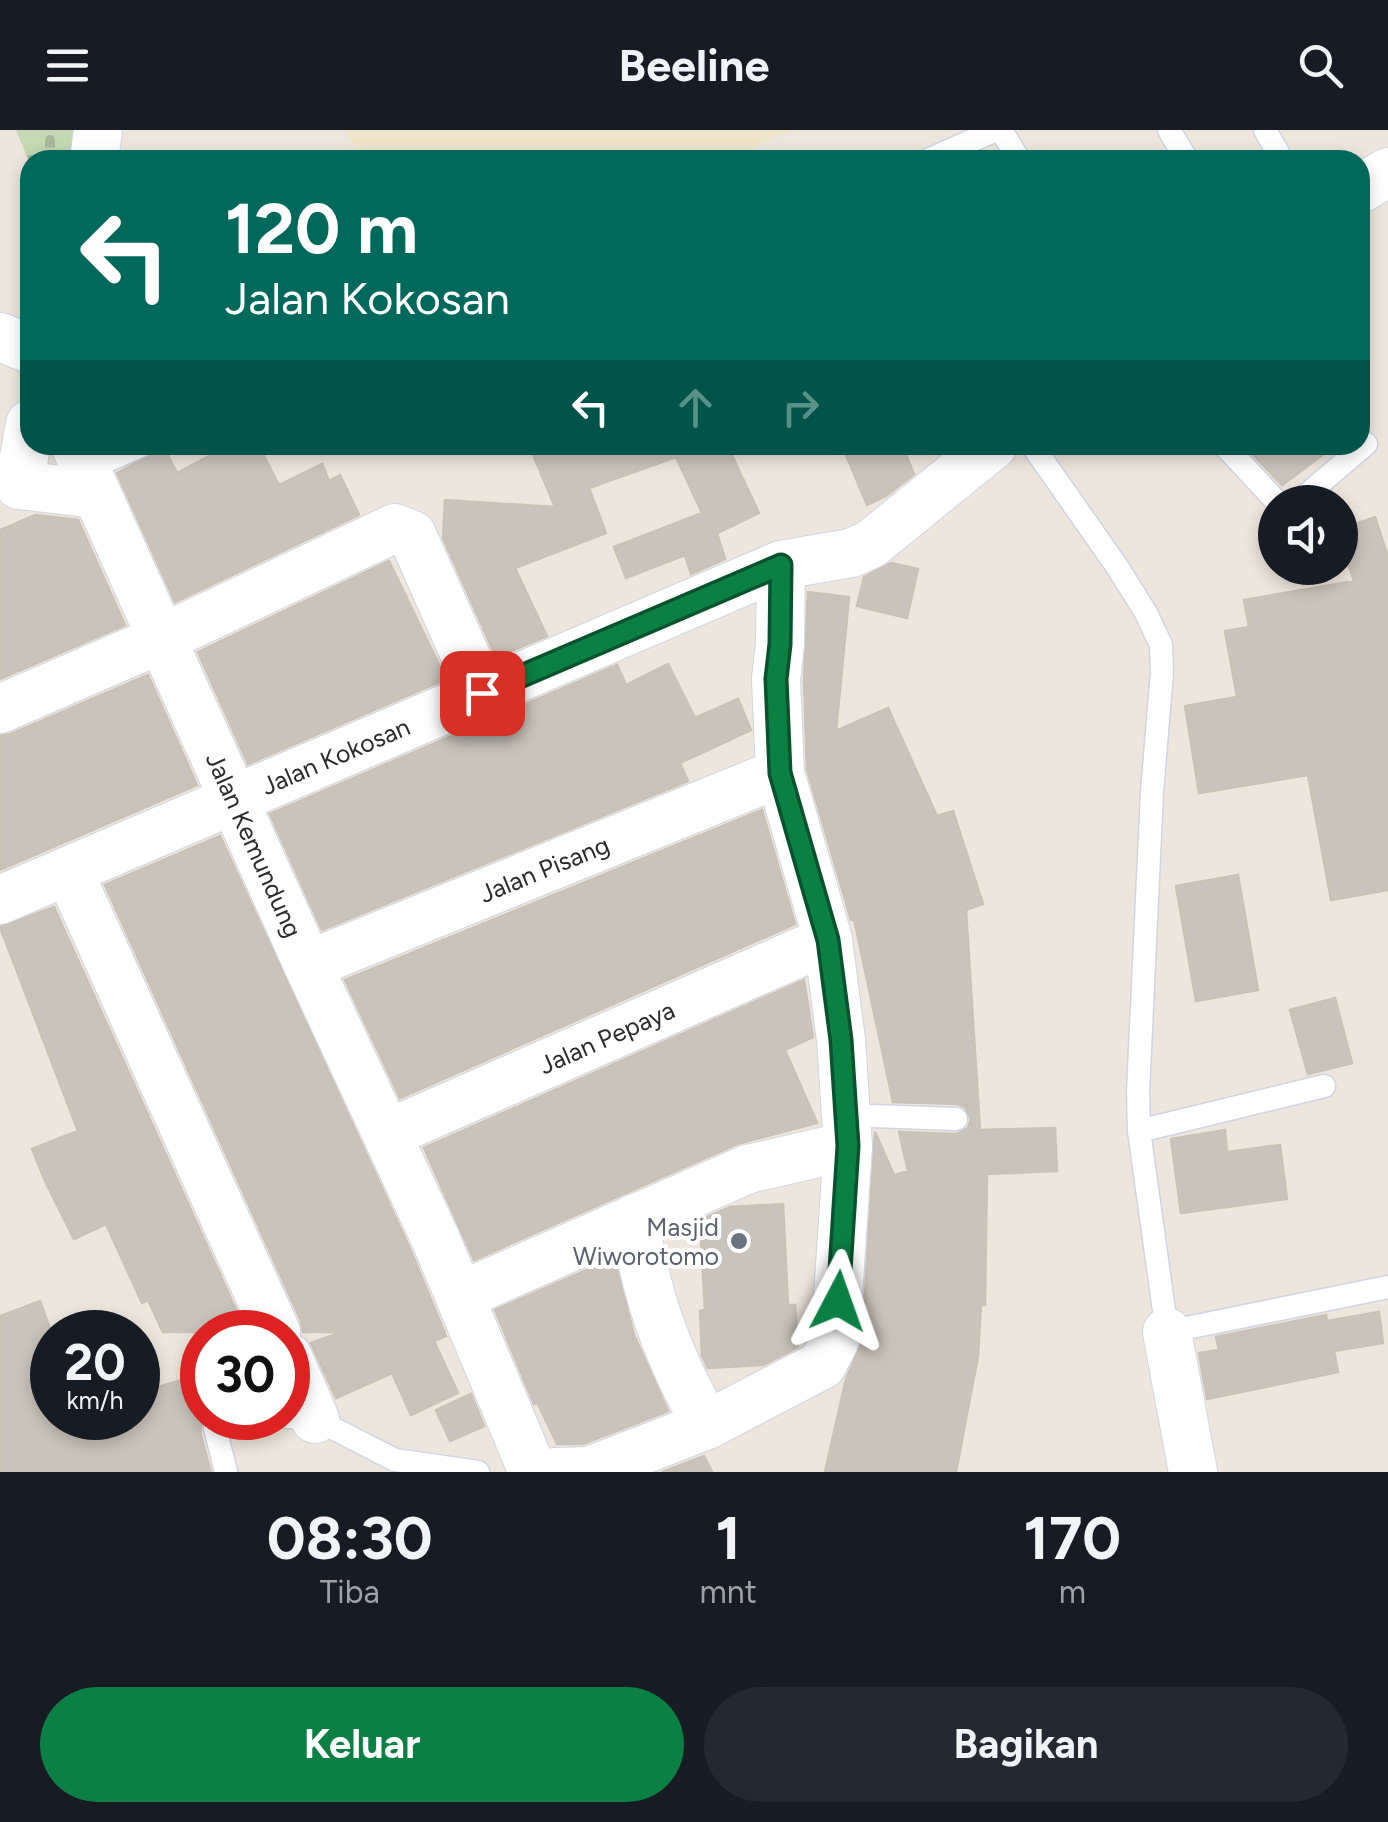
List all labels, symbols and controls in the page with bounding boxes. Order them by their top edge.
icon: menu [40,38,95,93]
text: Beeline [619,38,769,92]
icon: search [1293,38,1348,93]
text: 120 m [225,186,418,271]
icon: left [60,190,190,320]
text: Jalan Kokosan [225,271,510,325]
icon: left [563,380,618,435]
icon: ahead [668,380,723,435]
icon: right [773,380,828,435]
map controls [1258,485,1358,585]
button: sound [1258,485,1358,585]
pin [440,651,525,736]
icon: arrive [455,666,510,721]
street label: Jalan Kokosan [257,711,414,801]
street label: Jalan Kemundung [200,748,309,942]
street label: Jalan Pisang [475,829,614,909]
street label: Jalan Pepaya [534,994,679,1080]
place label: Masjid Wiworotomo [573,1212,719,1271]
marker: Masjid Wiworotomo [728,1230,750,1252]
position arrow [786,1249,890,1353]
speed limit sign: 30 [180,1310,310,1440]
text: 20 [64,1332,126,1393]
text: km/h [66,1385,124,1415]
text: 08:30 [267,1502,433,1574]
text: 1 [715,1502,741,1574]
text: 170 [1024,1502,1121,1574]
text: Tiba [320,1573,380,1611]
text: mnt [700,1573,757,1611]
text: m [1059,1573,1086,1611]
button: Keluar [40,1687,684,1802]
button: Bagikan [704,1687,1348,1802]

